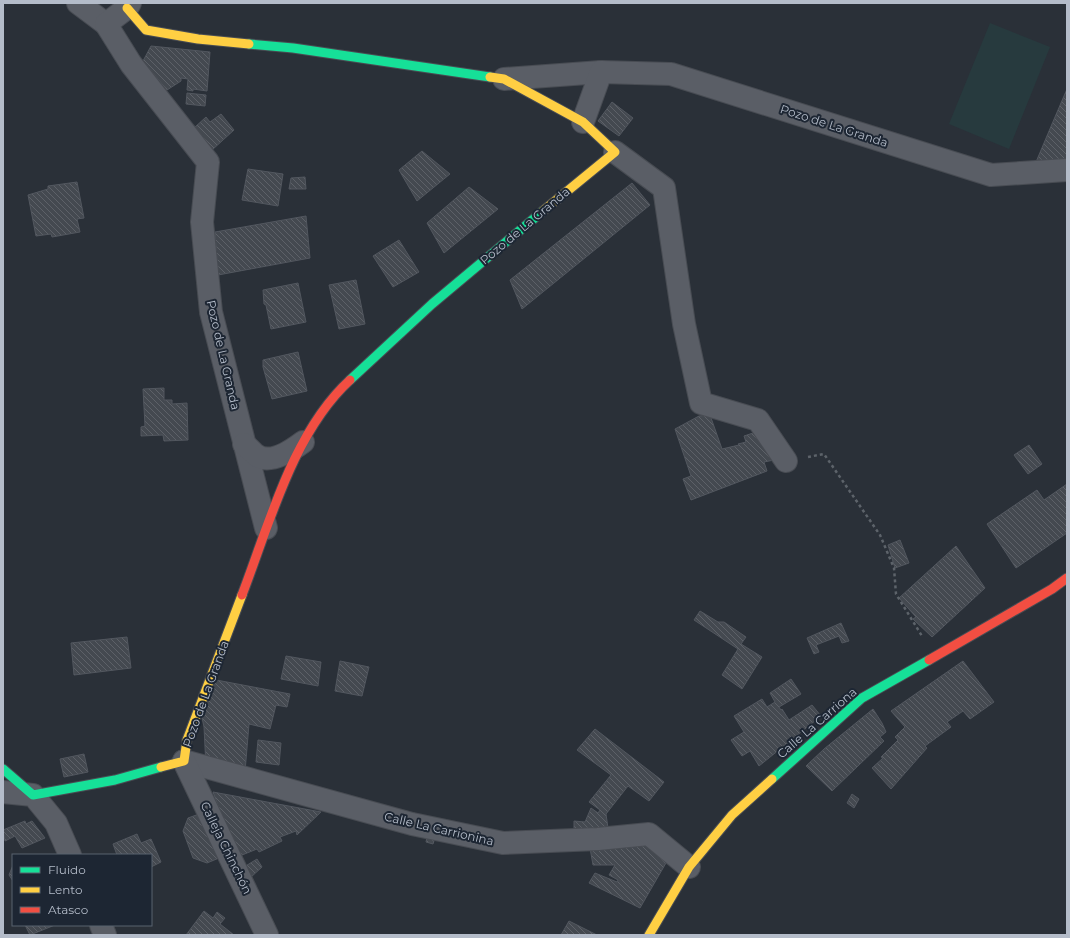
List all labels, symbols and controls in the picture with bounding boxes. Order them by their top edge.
street label: Pozo de La Granda [778,101,890,150]
street label: Pozo de La Granda [477,184,573,267]
street label: Pozo de La Granda [204,298,243,411]
street label: Pozo de La Granda [179,638,232,749]
street label: Calle La Carriona [774,684,860,761]
street label: Calleja Chinchón [198,799,255,896]
street label: Calle La Carrionina [383,809,495,848]
legend [12,854,152,926]
text: Fluido [48,862,86,877]
text: Lento [48,882,83,897]
text: Atasco [48,902,88,917]

